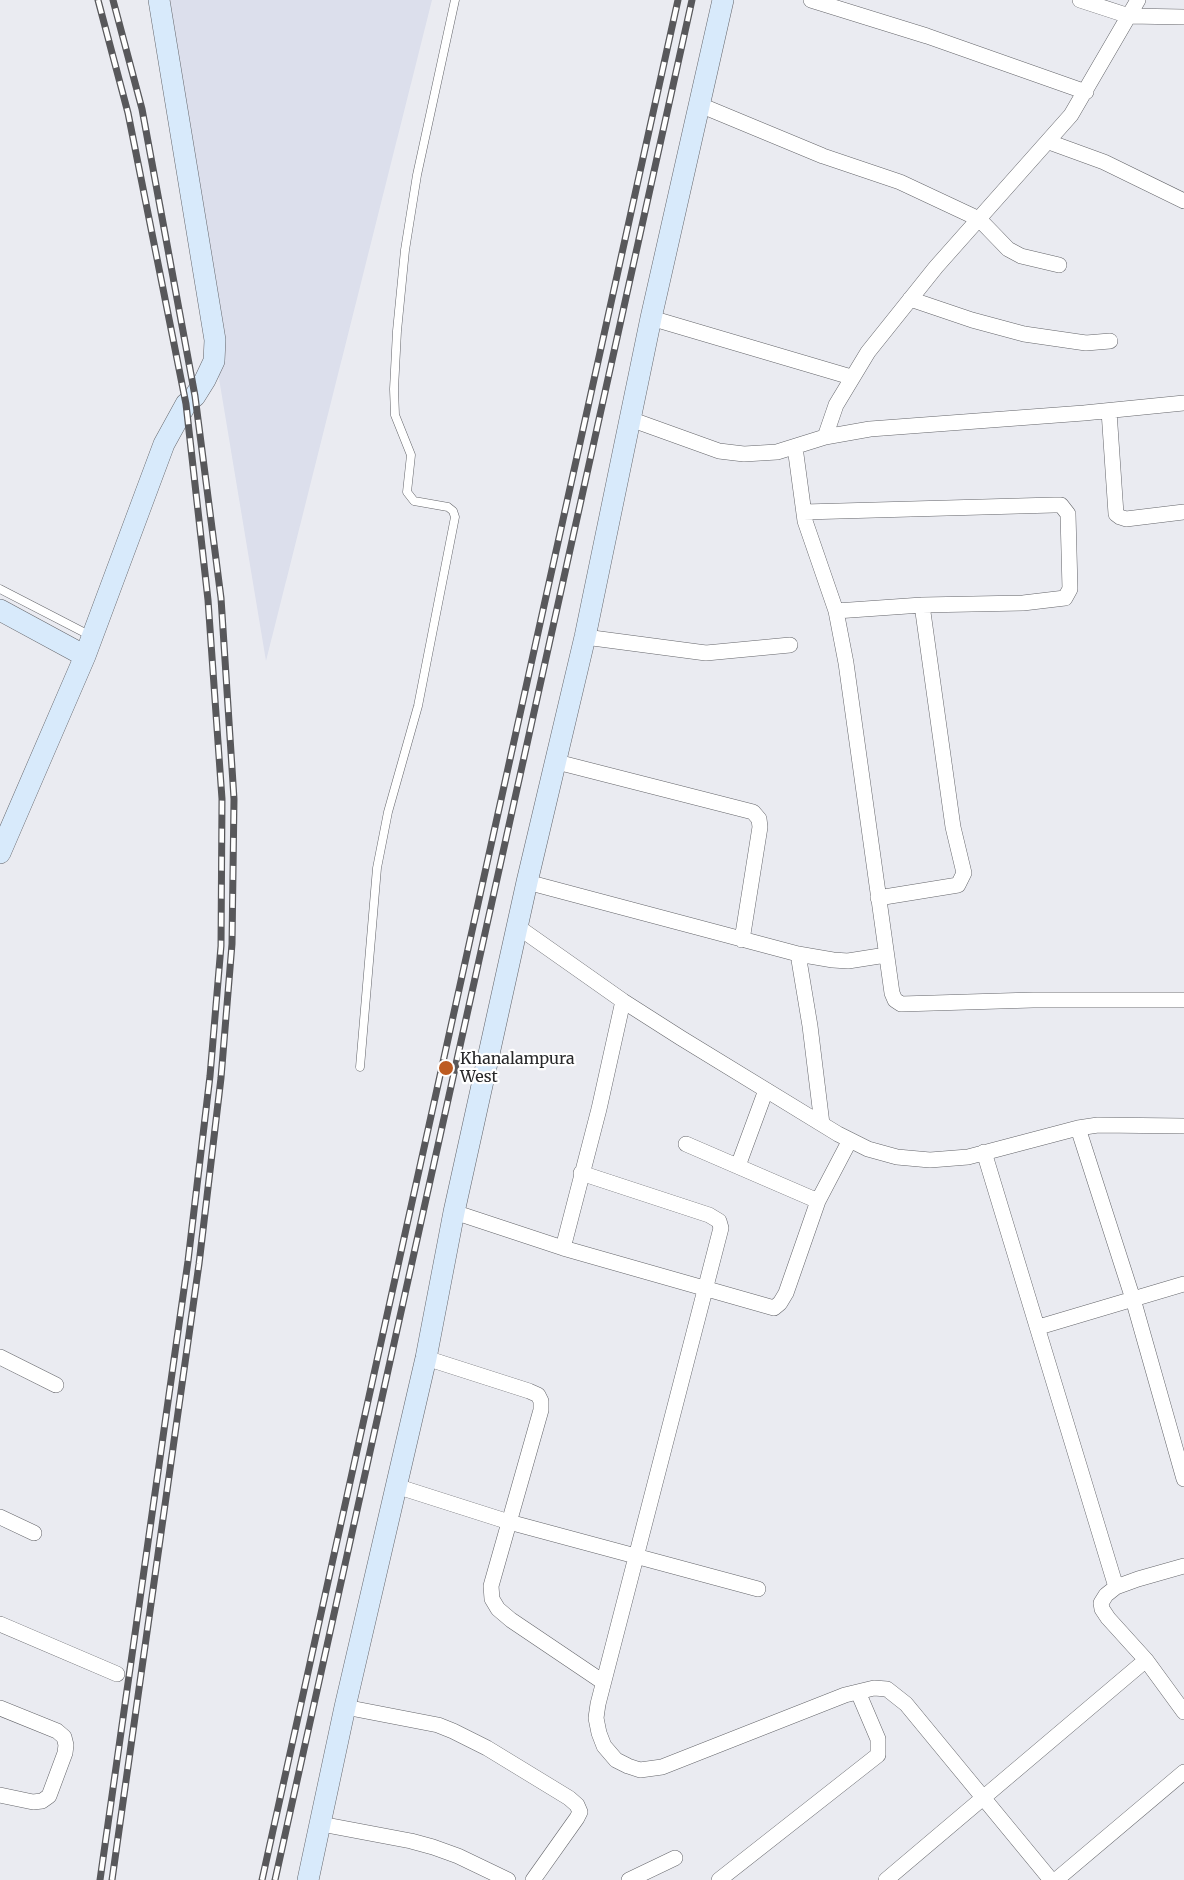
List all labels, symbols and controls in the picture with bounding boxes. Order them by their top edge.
place label: Khanalampura West [460,1049,575,1087]
marker: Khanalampura West [437,1059,455,1077]

